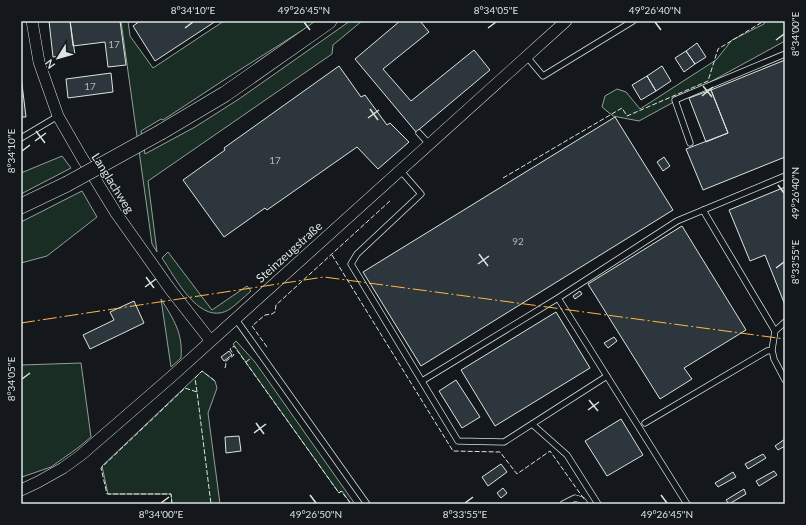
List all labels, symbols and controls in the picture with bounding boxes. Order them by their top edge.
text: 8°34'10"E [171,4,216,16]
text: 49°26'45"N [278,4,330,16]
text: 8°34'05"E [474,4,519,16]
text: 49°26'40"N [629,4,681,16]
text: 8°34'00"E [789,11,801,56]
north arrow [38,38,78,78]
house number: 17 [108,38,120,50]
text: N [42,57,57,72]
house number: 17 [84,80,96,92]
text: 8°34'10"E [5,128,17,173]
street label: Langlachweg [89,150,137,216]
house number: 17 [269,154,281,166]
text: 49°26'40"N [789,167,801,219]
street label: Steinzeugstraße [253,218,325,286]
house number: 92 [512,235,524,247]
text: 8°33'55"E [789,239,801,284]
text: 8°34'05"E [5,356,17,401]
text: 8°34'00"E [139,508,184,520]
text: 49°26'50"N [290,508,342,520]
text: 8°33'55"E [443,508,488,520]
text: 49°26'45"N [641,508,693,520]

